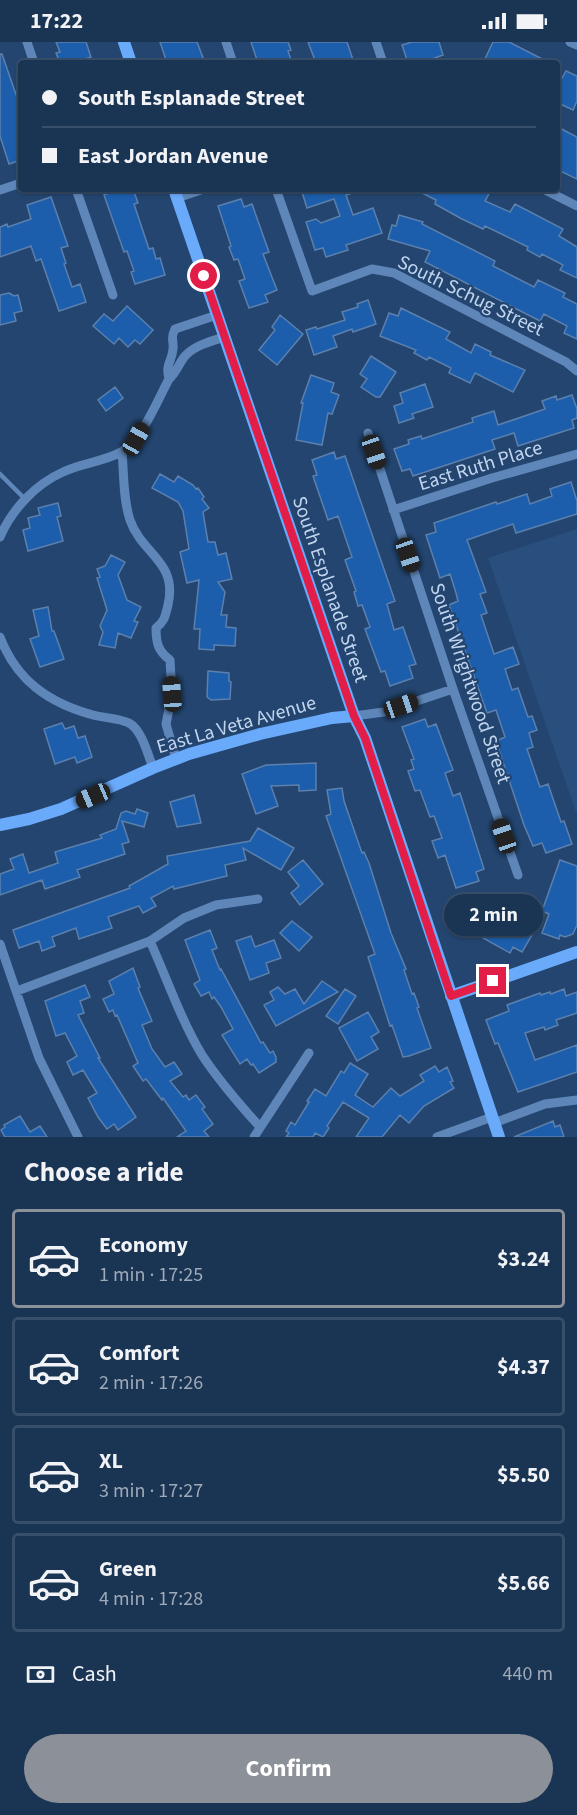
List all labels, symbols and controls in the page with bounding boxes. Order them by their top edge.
text: 17:22 [30,5,83,37]
text: South Esplanade Street [78,82,305,114]
text: East Jordan Avenue [78,140,268,172]
street label: South Schug Street [393,248,549,344]
route start [190,262,217,289]
car [119,419,153,459]
car [360,432,388,472]
street label: East Ruth Place [415,434,546,498]
street label: South Esplanade Street [285,492,375,686]
car [394,535,422,575]
street label: South Wrightwood Street [423,579,518,788]
car [162,675,182,713]
street label: East La Veta Avenue [153,689,319,761]
car [381,692,421,720]
car [73,781,113,811]
car [490,816,518,856]
callout: 2 min [444,894,542,936]
text: 2 min [469,901,518,929]
route end [479,967,506,994]
text: Choose a ride [24,1153,184,1192]
text: Economy [99,1229,188,1261]
icon: car [27,1232,81,1286]
text: $3.24 [497,1243,550,1275]
text: 1 min · 17:25 [99,1261,203,1289]
text: Comfort [99,1337,180,1369]
icon: car [27,1340,81,1394]
text: $4.37 [497,1351,550,1383]
text: 2 min · 17:26 [99,1369,203,1397]
text: XL [99,1445,123,1477]
icon: car [27,1448,81,1502]
text: $5.50 [497,1459,550,1491]
text: 3 min · 17:27 [99,1477,203,1505]
text: Green [99,1553,157,1585]
icon: car [27,1556,81,1610]
text: $5.66 [497,1567,550,1599]
text: 4 min · 17:28 [99,1585,203,1613]
icon: cash [24,1658,57,1691]
text: Cash [72,1658,117,1690]
text: 440 m [503,1660,553,1688]
button: Confirm [24,1734,553,1803]

